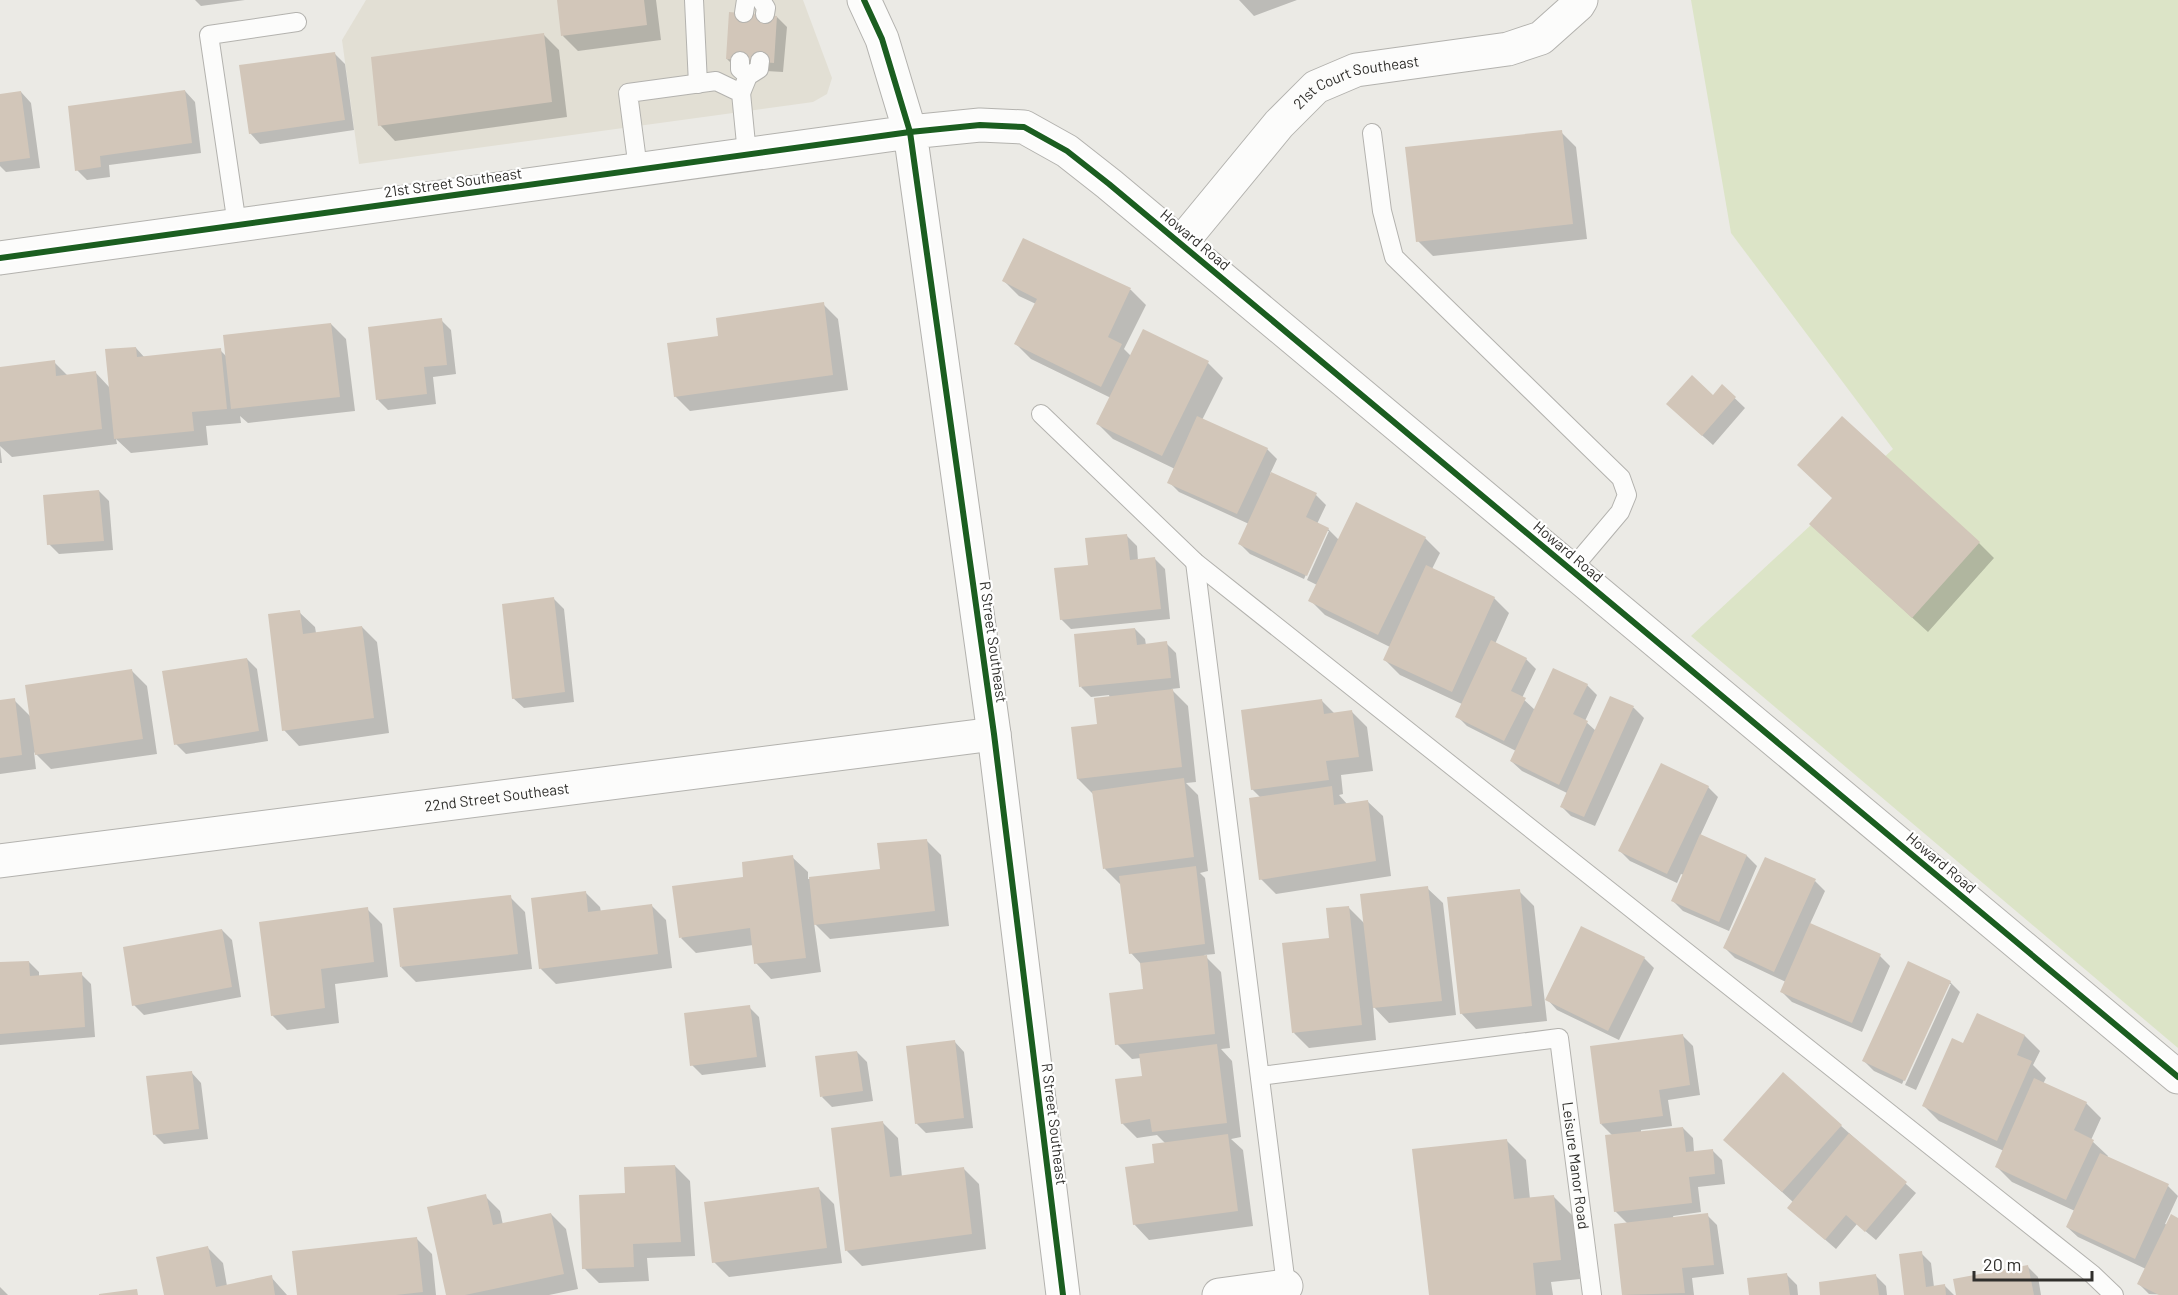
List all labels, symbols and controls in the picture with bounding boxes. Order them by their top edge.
street label: 21st Court Southeast [1289,51,1420,112]
street label: 21st Street Southeast [383,163,523,201]
street label: Howard Road [1157,205,1234,274]
street label: Howard Road [1530,517,1607,586]
street label: R Street Southeast [977,580,1011,704]
street label: 22nd Street Southeast [423,778,570,815]
street label: Howard Road [1903,828,1980,897]
street label: R Street Southeast [1039,1062,1071,1186]
street label: Leisure Manor Road [1559,1101,1593,1230]
scale bar [1974,1244,2092,1282]
text: 20 m [1983,1253,2021,1275]

